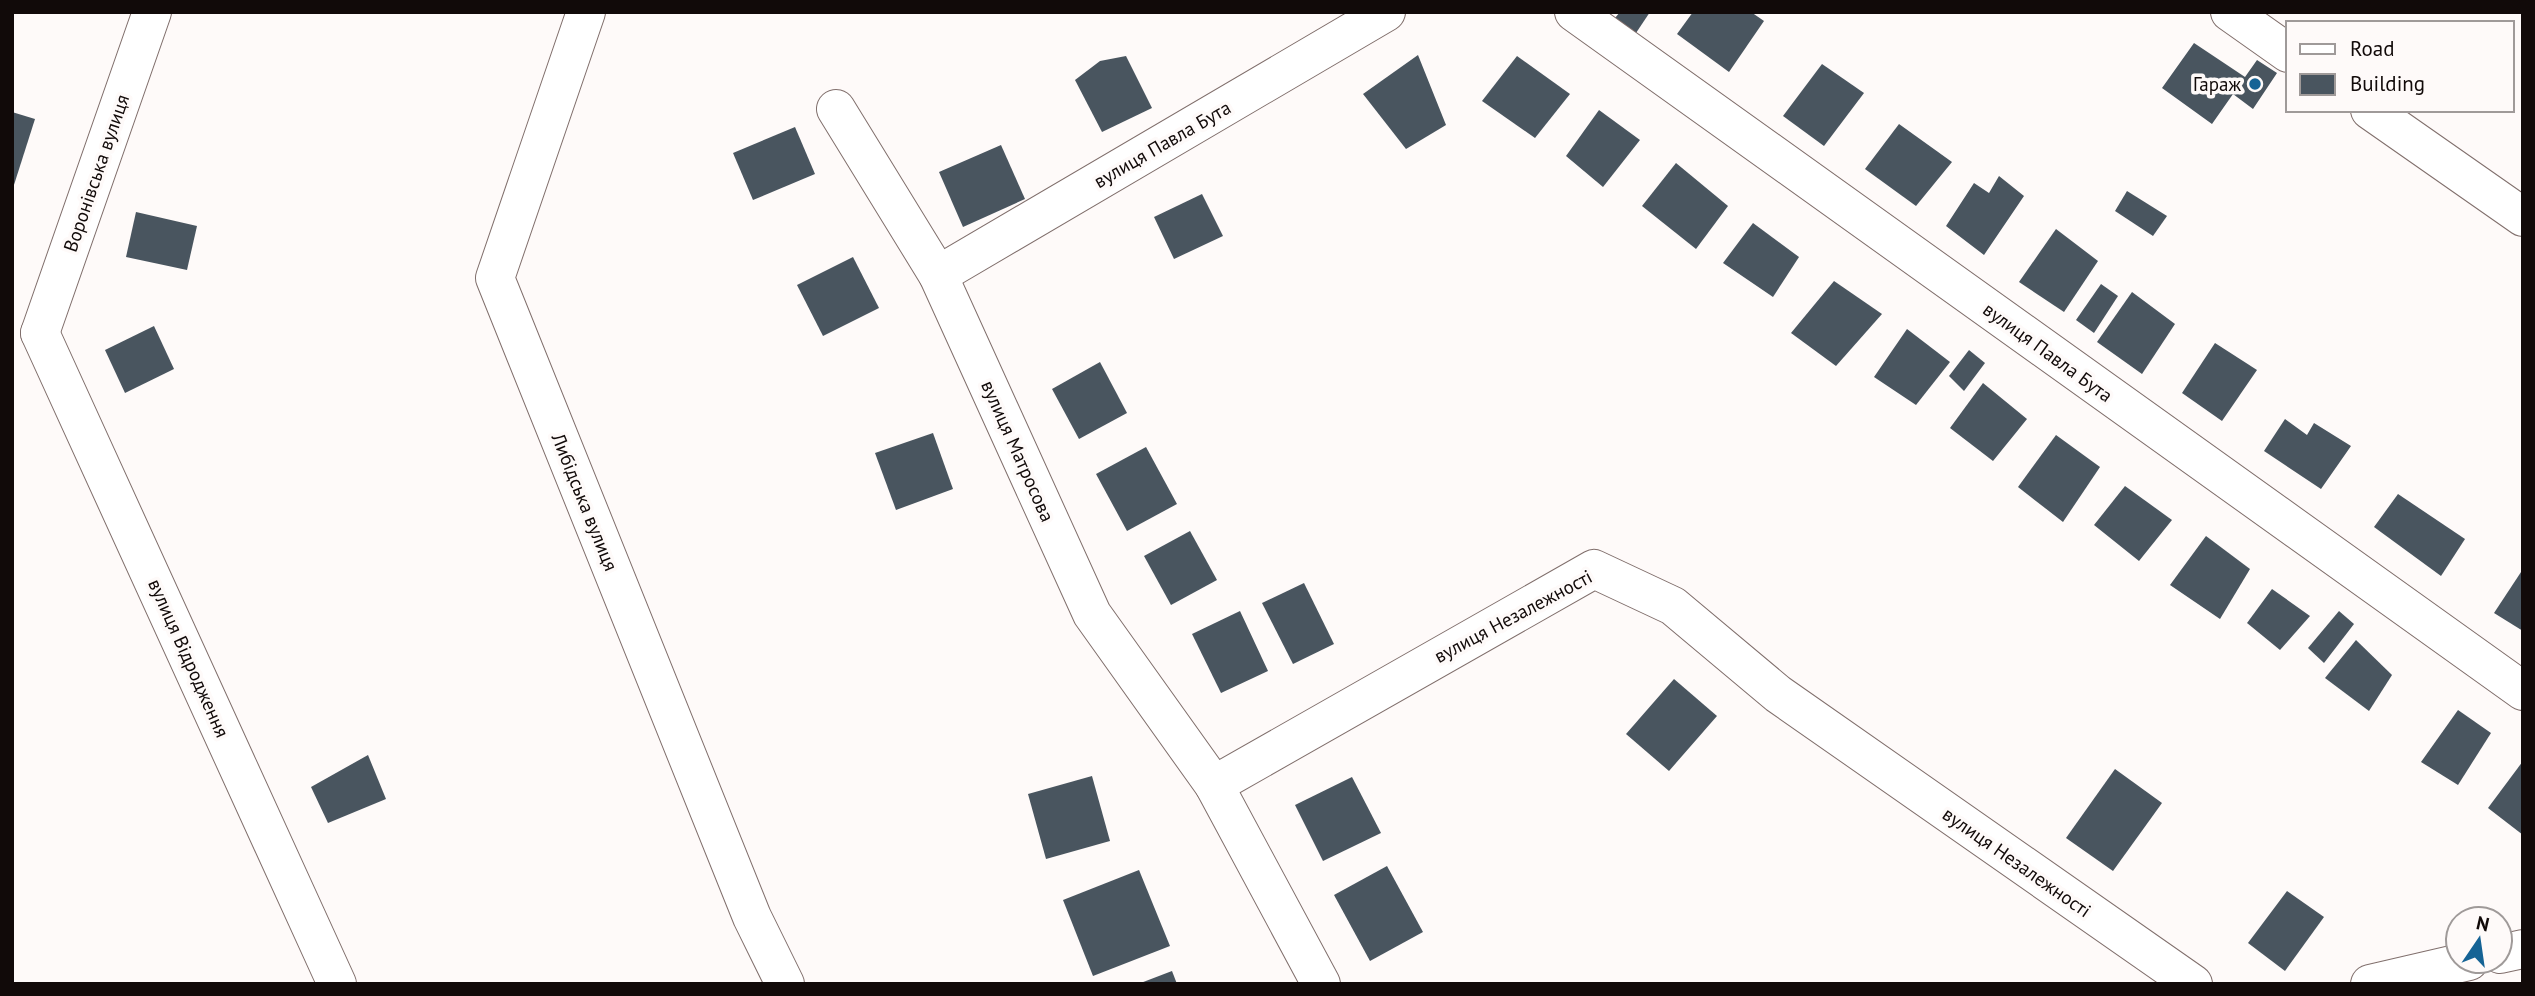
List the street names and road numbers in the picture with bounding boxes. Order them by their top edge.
street label: Воронівська вулиця [58,91,134,255]
street label: вулиця Павла Бута [1089,95,1235,193]
street label: вулиця Павла Бута [1979,297,2117,407]
street label: вулиця Матросова [976,377,1060,525]
street label: Либідська вулиця [546,429,624,574]
street label: вулиця Незалежності [1430,564,1596,668]
street label: вулиця Відродження [143,575,235,741]
street label: вулиця Незалежності [1938,802,2096,922]

